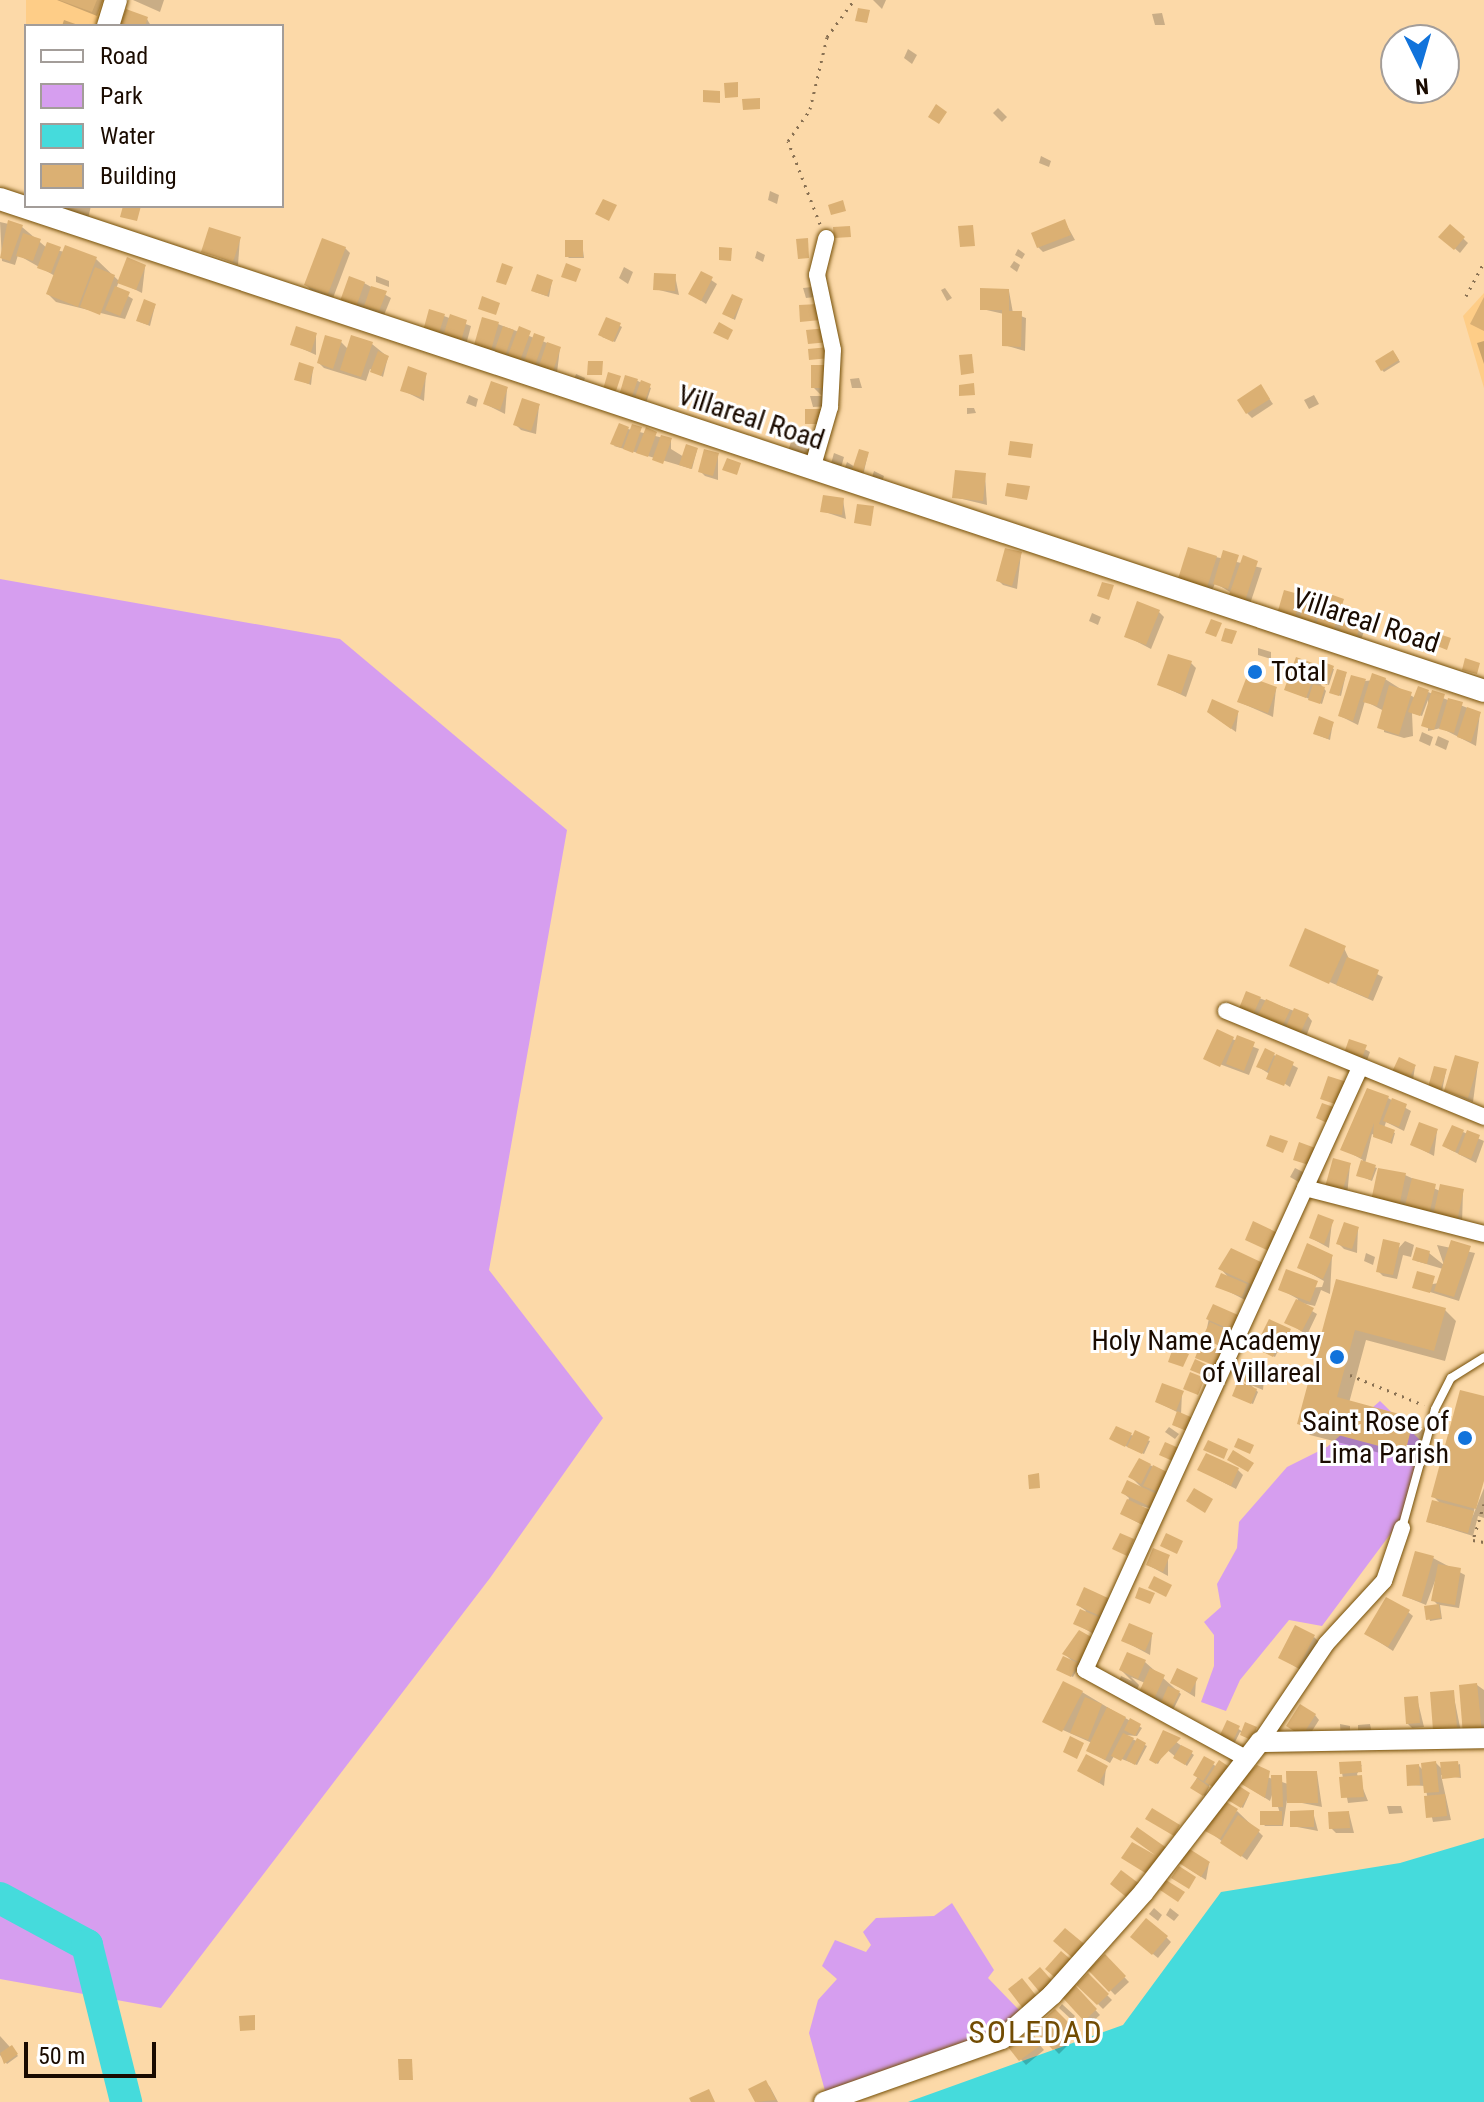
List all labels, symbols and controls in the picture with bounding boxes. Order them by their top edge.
legend [24,24,284,208]
north arrow [1380,24,1460,104]
text: Road [100,42,148,70]
text: N [1414,73,1430,99]
text: Park [100,82,143,110]
text: Water [100,122,155,150]
text: Building [100,162,177,190]
street label: Villareal Road [673,378,829,458]
street label: Villareal Road [1288,581,1444,661]
place label: Total [1271,655,1326,689]
marker: Total [1246,663,1264,681]
place label: Holy Name Academy of Villareal [1091,1324,1321,1390]
marker: Holy Name Academy of Villareal [1328,1348,1346,1366]
place label: Saint Rose of Lima Parish [1302,1405,1449,1471]
marker: Saint Rose of Lima Parish [1456,1429,1474,1447]
district label: SOLEDAD [968,2013,1104,2051]
scale bar [28,2026,160,2076]
text: 50 m [38,2042,85,2070]

